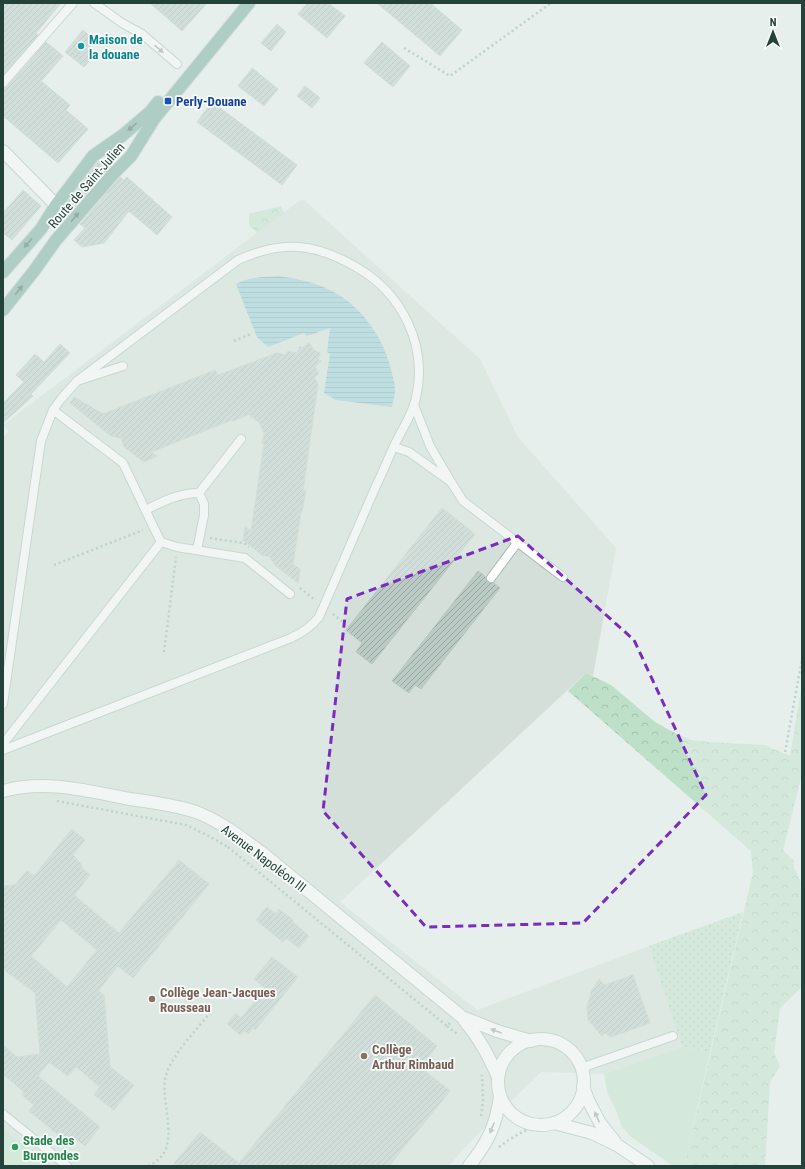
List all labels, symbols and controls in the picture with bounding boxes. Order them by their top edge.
north arrow [753,12,793,52]
text: N [770,16,777,29]
place label: Maison de la douane [89,32,143,62]
marker: Maison de la douane [76,41,86,51]
one-way arrow [154,44,165,53]
place label: Perly-Douane [176,94,247,109]
marker: Perly-Douane [163,96,173,106]
one-way arrow [127,122,138,131]
street label: Route de Saint-Julien [45,139,128,231]
one-way arrow [70,212,79,223]
one-way arrow [24,238,33,249]
one-way arrow [14,285,23,296]
street label: Avenue Napoléon III [218,822,309,895]
place label: Collège Jean-Jacques Rousseau [160,985,276,1015]
marker: Collège Jean-Jacques Rousseau [147,994,157,1004]
one-way arrow [490,1027,502,1033]
place label: Collège Arthur Rimbaud [372,1042,454,1072]
marker: Collège Arthur Rimbaud [359,1051,369,1061]
one-way arrow [594,1111,600,1123]
one-way arrow [489,1123,495,1135]
place label: Stade des Burgondes [23,1133,79,1163]
marker: Stade des Burgondes [10,1142,20,1152]

